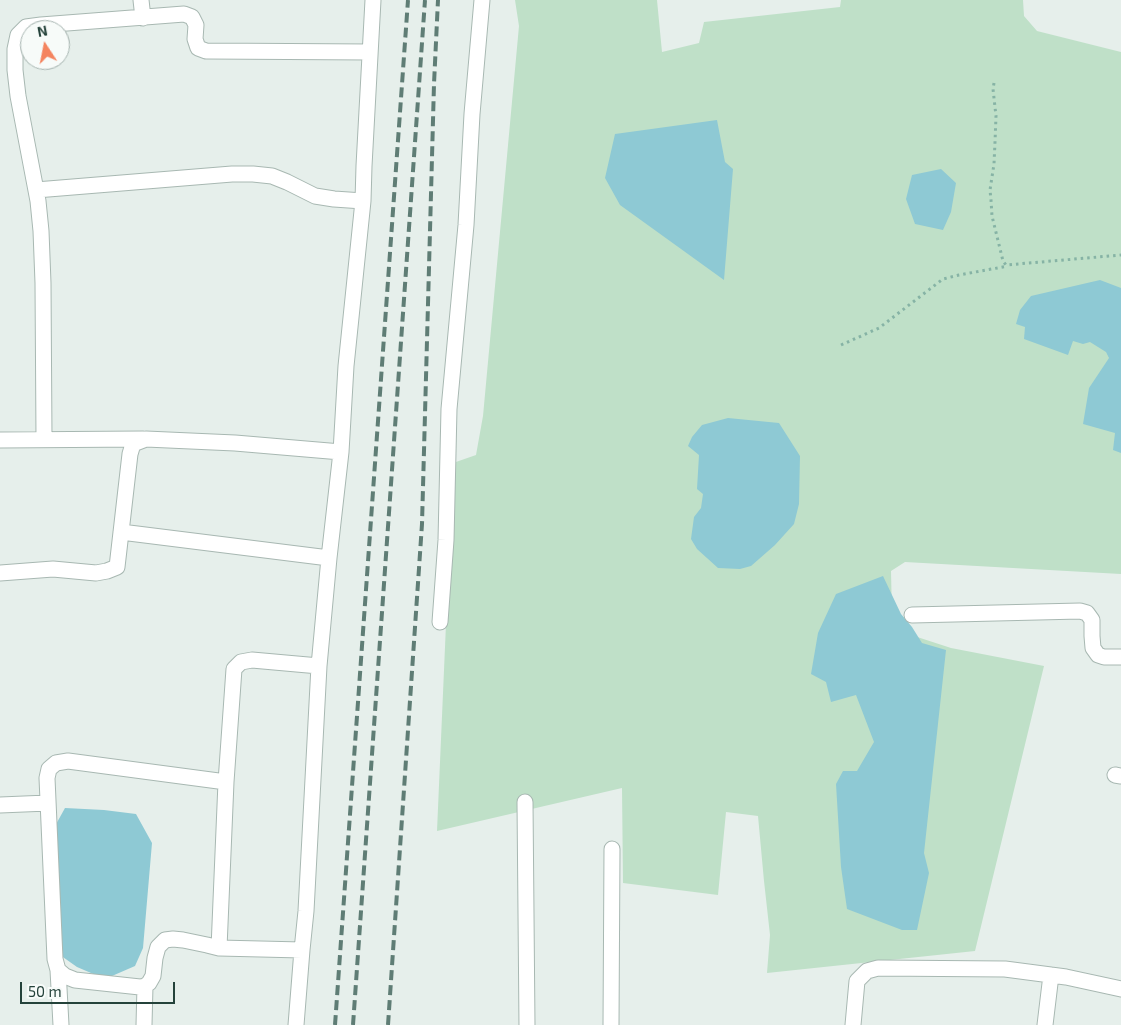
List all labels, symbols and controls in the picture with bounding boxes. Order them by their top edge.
north arrow [20,20,70,70]
text: N [36,21,49,40]
scale bar [22,972,178,1004]
text: 50 m [28,982,62,1000]

